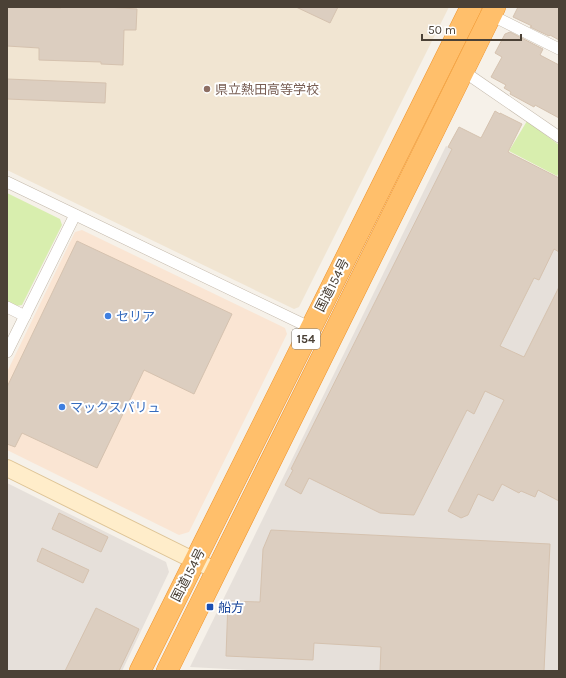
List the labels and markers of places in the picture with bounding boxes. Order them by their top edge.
place label: 県立熱田高等学校 [215,82,319,97]
marker: 県立熱田高等学校 [202,84,212,94]
place label: セリア [116,309,155,324]
marker: セリア [103,311,113,321]
place label: マックスバリュ [70,400,161,415]
marker: マックスバリュ [57,402,67,412]
place label: 船方 [218,600,244,615]
marker: 船方 [205,602,215,612]

